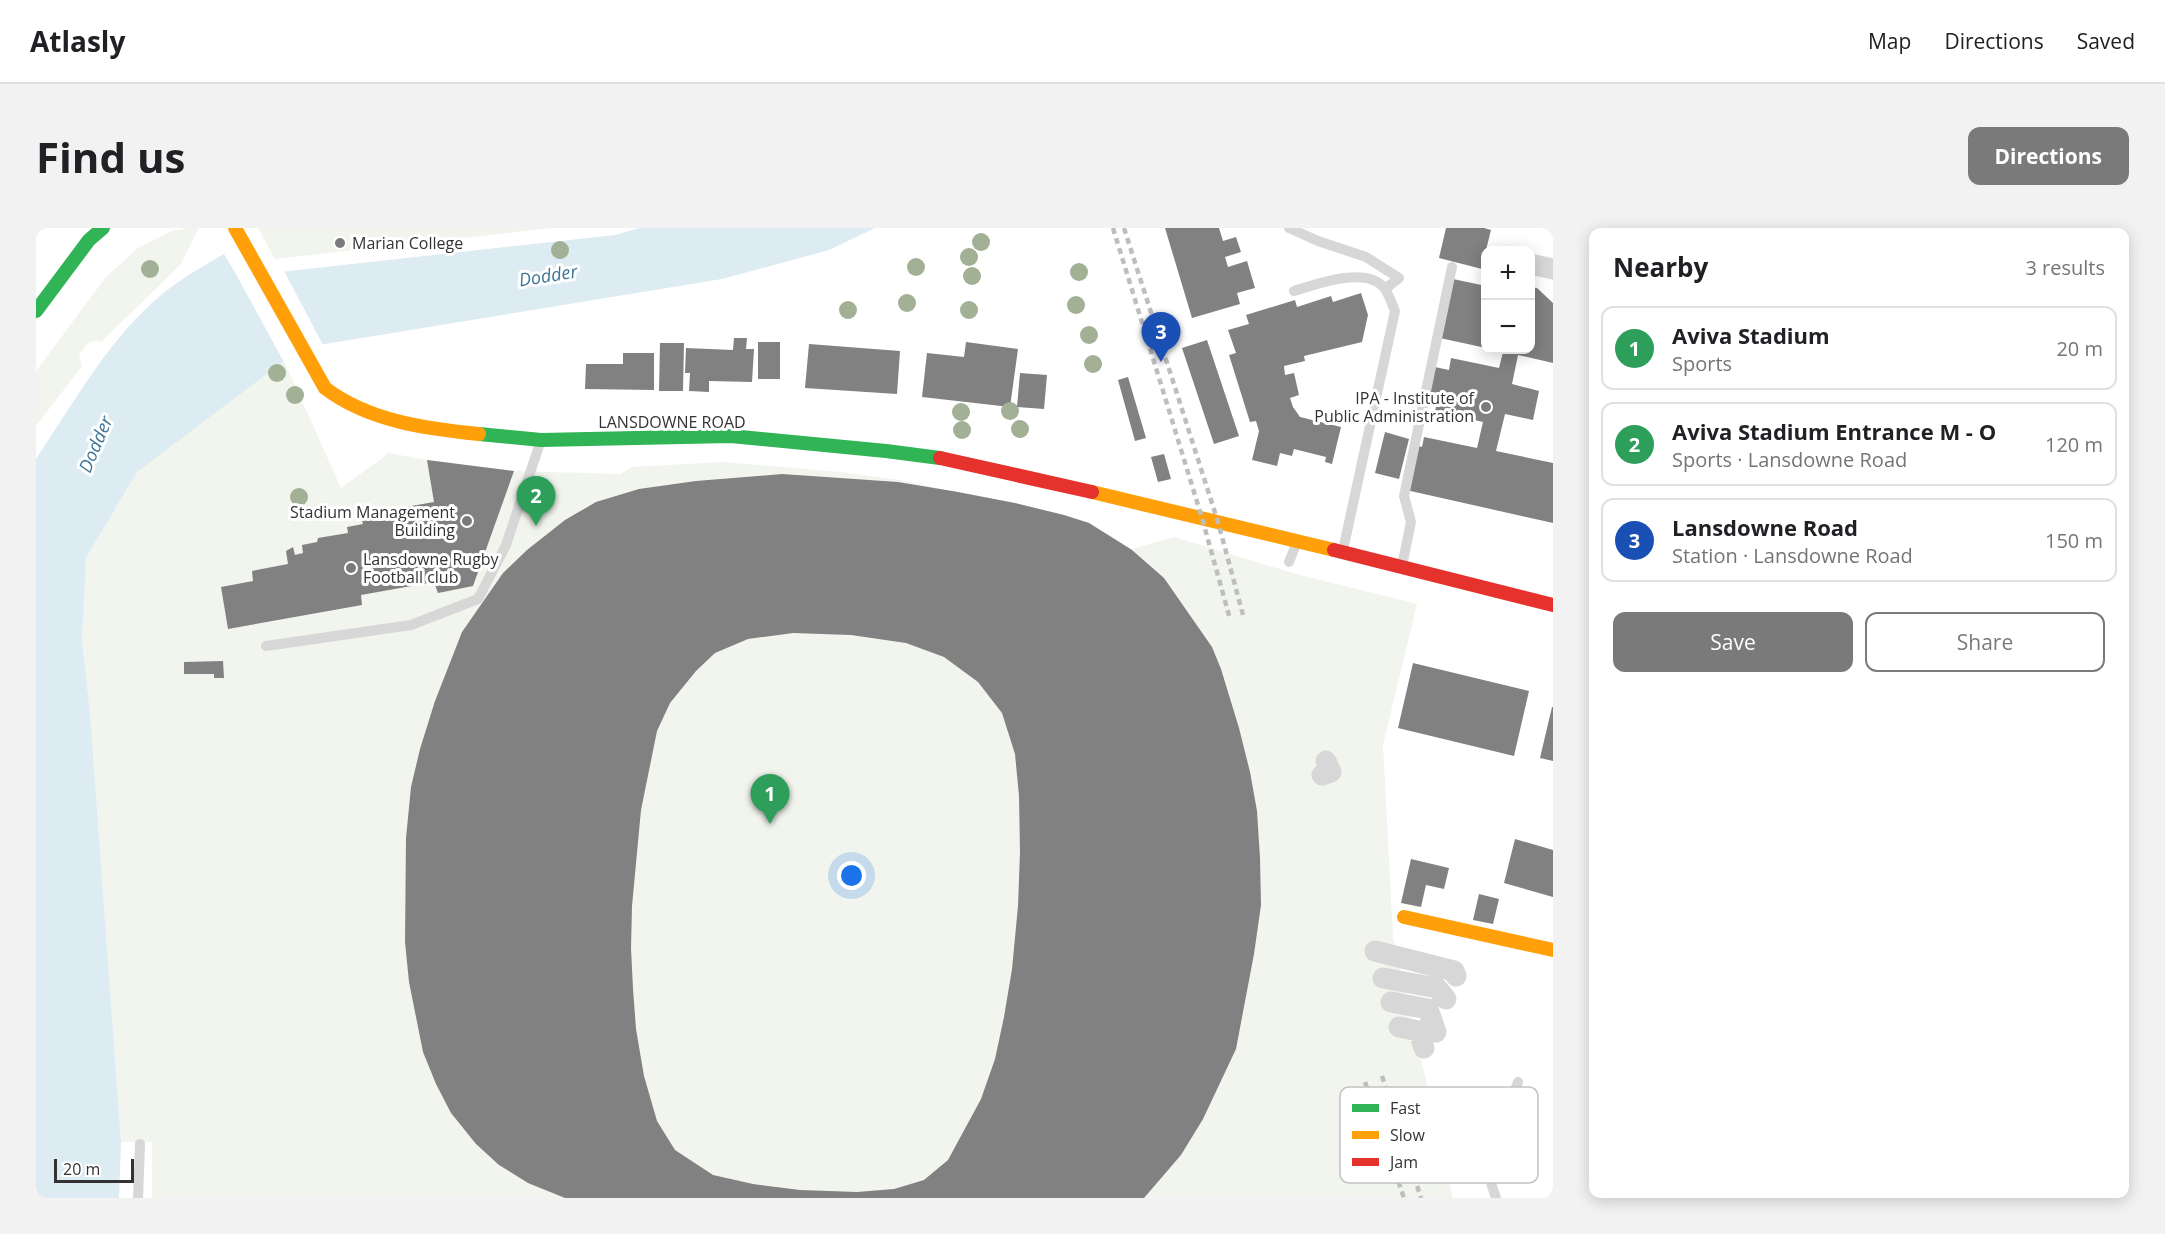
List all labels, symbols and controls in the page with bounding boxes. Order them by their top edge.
text: Atlasly [30,22,125,60]
text: Map [1868,27,1911,55]
text: Directions [1944,27,2044,55]
text: Saved [2077,27,2135,55]
button: Directions [1968,127,2129,185]
text: Find us [36,128,185,185]
place label: Marian College [352,232,463,254]
marker: Marian College [333,236,347,250]
map controls [1481,246,1535,354]
button: + [1481,246,1535,300]
text: Nearby [1613,249,1708,285]
text: 3 results [2025,254,2105,281]
water label: Dodder [517,258,580,291]
button: − [1481,300,1535,354]
pin: 3 [1142,312,1180,362]
text: Aviva Stadium [1672,320,1830,350]
text: 1 [1629,335,1640,362]
text: 20 m [2056,335,2103,362]
text: Sports [1672,350,1732,377]
place label: IPA - Institute of Public Administration [1314,387,1476,427]
marker: IPA - Institute of Public Administration [1479,400,1493,414]
water label: Dodder [72,411,118,476]
street label: LANSDOWNE ROAD [598,411,746,433]
text: Aviva Stadium Entrance M - O [1672,416,1996,446]
text: 2 [1629,431,1640,458]
text: 120 m [2045,431,2103,458]
text: Sports · Lansdowne Road [1672,446,1907,473]
pin: 2 [516,476,556,526]
place label: Stadium Management Building [290,501,455,541]
text: Lansdowne Road [1672,512,1858,542]
marker: Stadium Management Building [460,514,474,528]
text: 3 [1629,527,1640,554]
text: 150 m [2045,527,2103,554]
text: Station · Lansdowne Road [1672,542,1913,569]
place label: Lansdowne Rugby Football club [363,548,500,588]
marker: Lansdowne Rugby Football club [344,561,358,575]
button: Save [1613,612,1853,672]
button: Share [1865,612,2105,672]
pin: 1 [750,774,790,824]
your location [837,861,866,890]
legend [1340,1087,1538,1183]
text: Fast [1390,1097,1421,1119]
text: Slow [1390,1124,1425,1146]
text: Jam [1388,1151,1418,1173]
scale bar [54,1156,134,1184]
text: 20 m [63,1158,100,1180]

